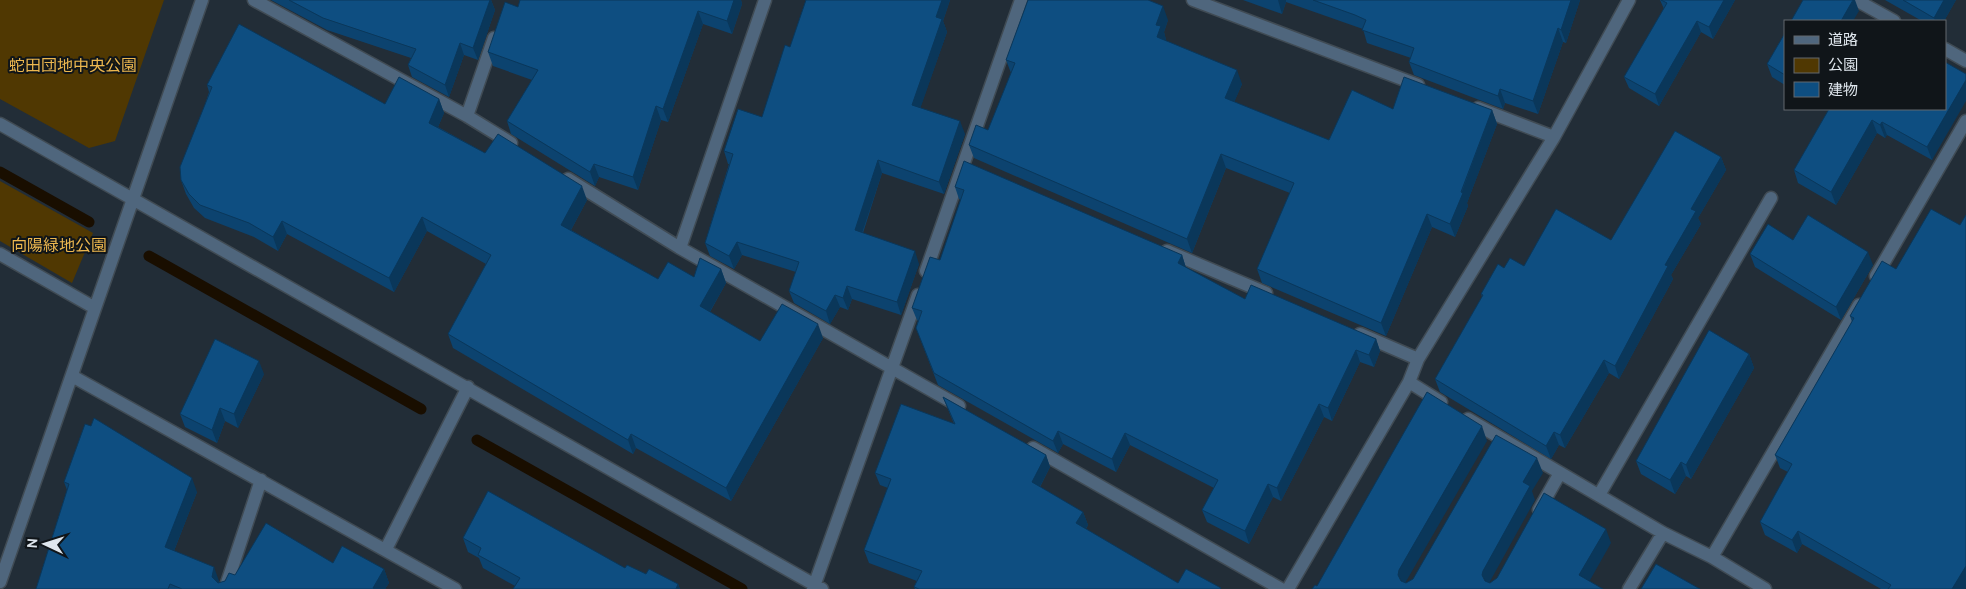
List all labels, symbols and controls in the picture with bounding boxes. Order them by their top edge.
legend [1784,20,1946,110]
text: 道路 [1828,31,1858,49]
park label: 蛇田団地中央公園 [9,56,137,75]
text: 公園 [1828,56,1858,74]
text: 建物 [1828,81,1858,99]
park label: 向陽緑地公園 [11,236,107,255]
north arrow [20,519,70,569]
text: N [23,538,41,549]

